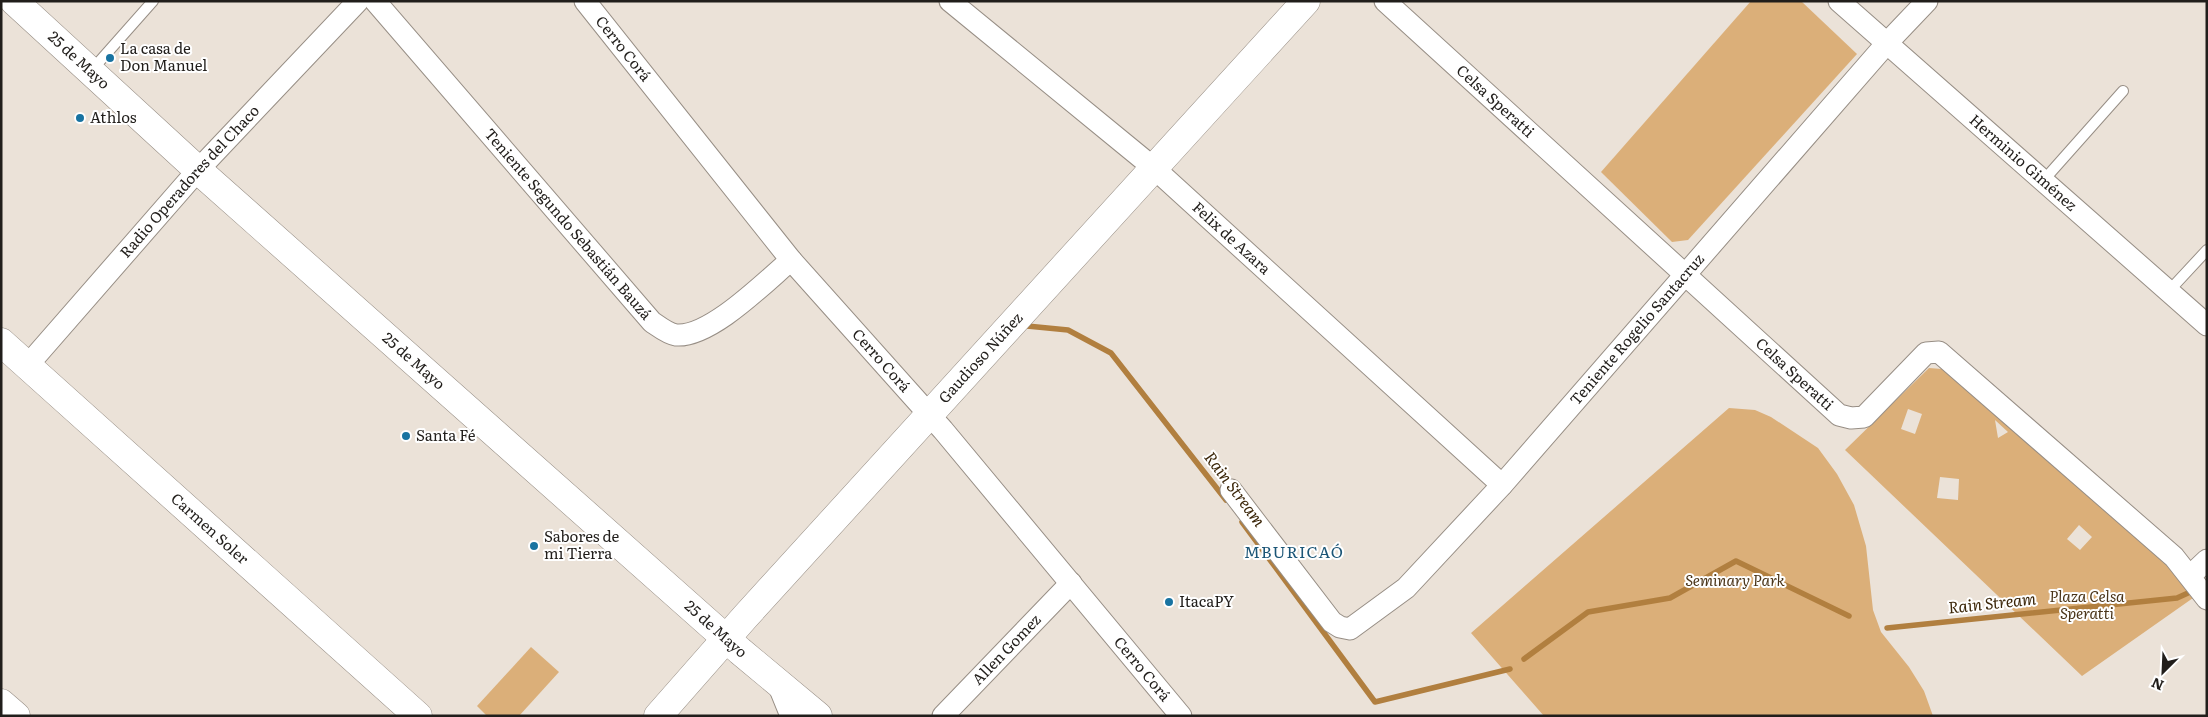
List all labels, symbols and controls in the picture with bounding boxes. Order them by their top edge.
street label: Cerro Corá [591,10,658,86]
street label: 25 de Mayo [44,25,116,94]
place label: La casa de Don Manuel [120,36,207,76]
marker: La casa de Don Manuel [104,52,116,64]
street label: Celsa Speratti [1452,59,1540,142]
street label: Radio Operadores del Chaco [113,99,264,262]
place label: Athlos [90,105,137,128]
street label: Herminio Giménez [1965,108,2083,216]
marker: Athlos [74,112,86,124]
street label: Teniente Segundo Sebastián Bauzá [480,123,659,325]
street label: Felix de Azara [1188,195,1277,280]
street label: Teniente Rogelio Santacruz [1563,248,1709,410]
street label: Gaudioso Núñez [932,306,1027,408]
street label: Cerro Corá [847,323,917,397]
street label: 25 de Mayo [378,326,451,395]
street label: Celsa Speratti [1751,331,1840,415]
place label: Santa Fé [416,423,476,446]
marker: Santa Fé [400,430,412,442]
water label: Rain Stream [1200,446,1272,531]
street label: Carmen Soler [166,487,254,569]
place label: Sabores de mi Tierra [544,524,620,564]
district label: MBURICAÓ [1244,539,1344,563]
marker: Sabores de mi Tierra [528,540,540,552]
park label: Seminary Park [1685,568,1785,591]
park label: Plaza Celsa Speratti [2049,584,2125,624]
water label: Rain Stream [1947,585,2037,619]
place label: ItacaPY [1179,589,1234,612]
street label: 25 de Mayo [680,594,753,663]
marker: ItacaPY [1163,596,1175,608]
street label: Allen Gomez [966,608,1046,689]
street label: Cerro Corá [1109,631,1178,706]
north arrow [2138,647,2188,697]
text: N [2148,673,2167,696]

